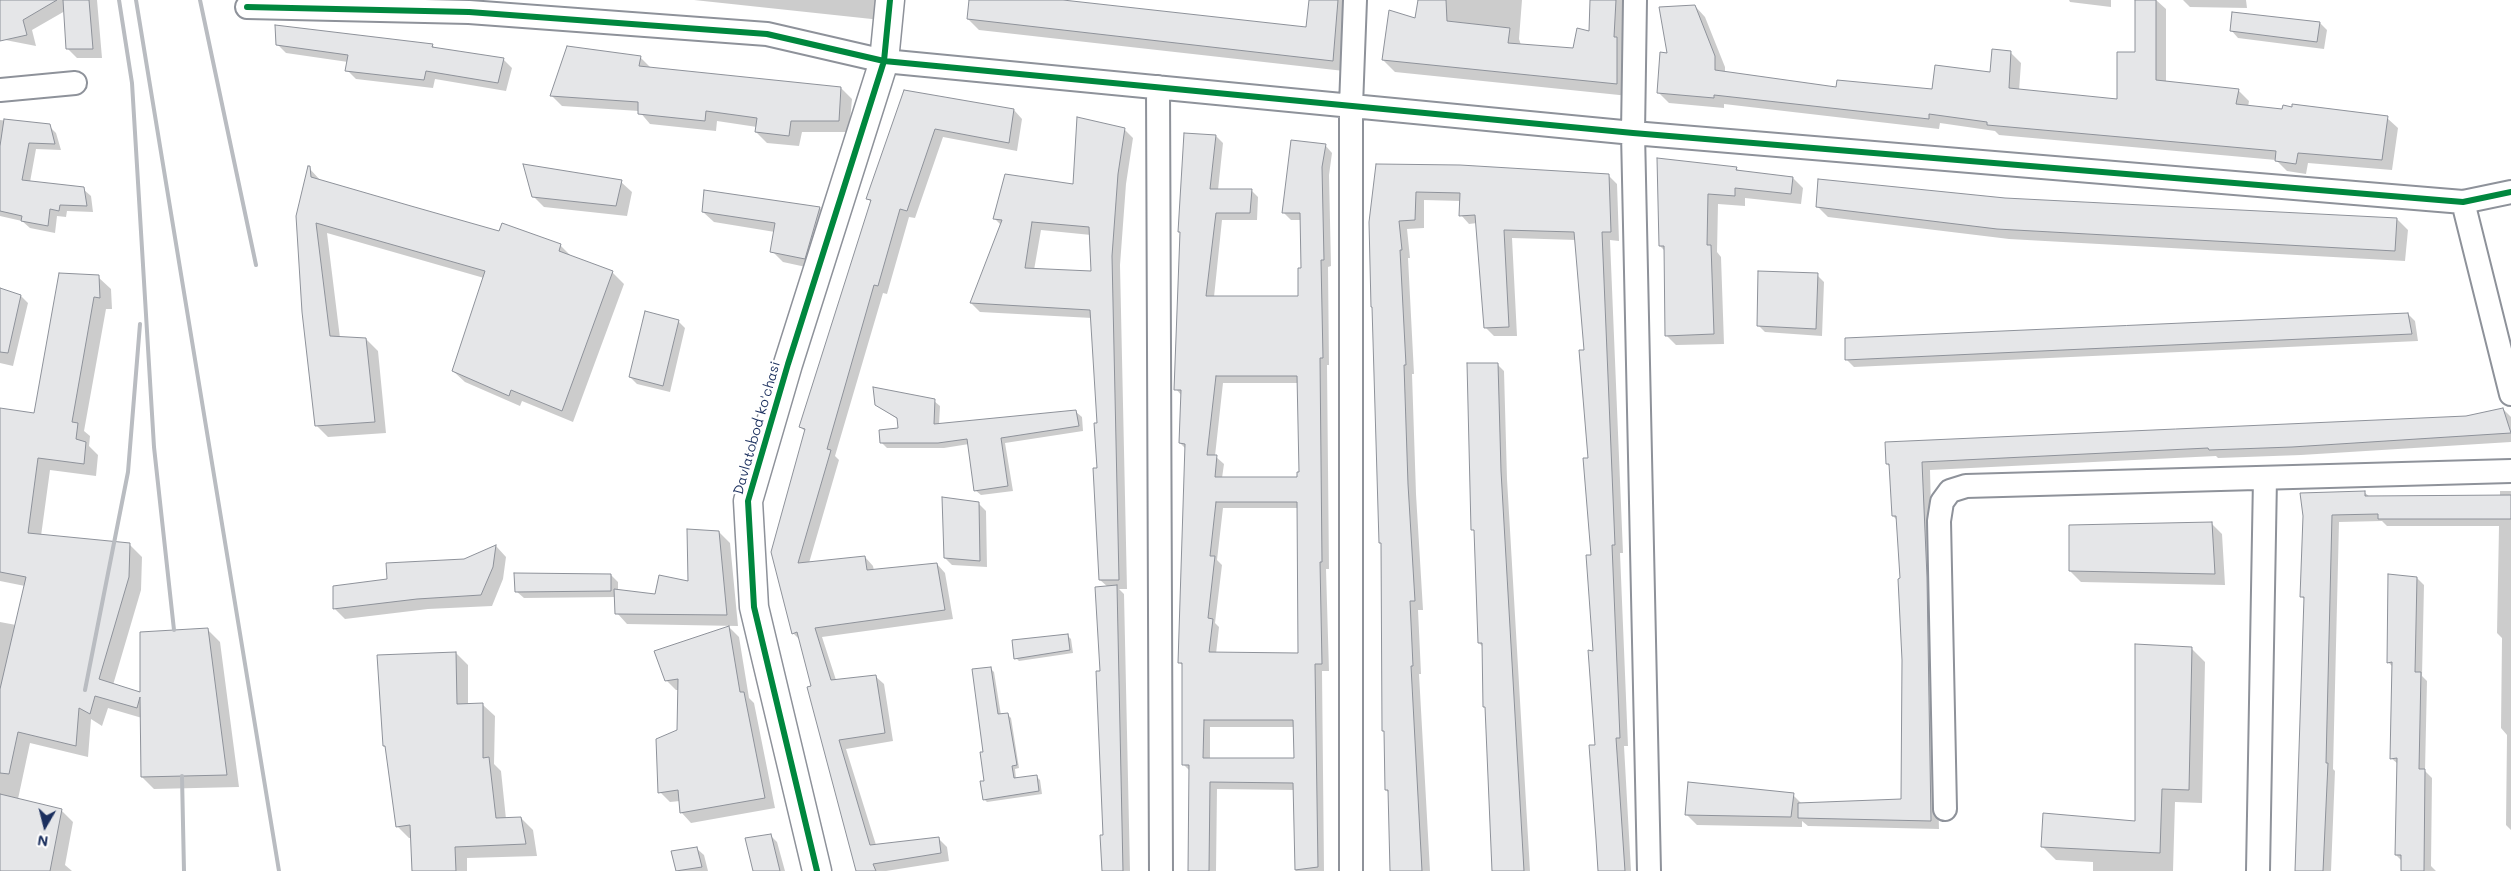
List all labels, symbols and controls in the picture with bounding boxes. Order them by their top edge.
street label: Davlatobod ko'chasi [730,359,784,497]
north arrow [20,801,70,851]
text: N [36,831,49,851]

